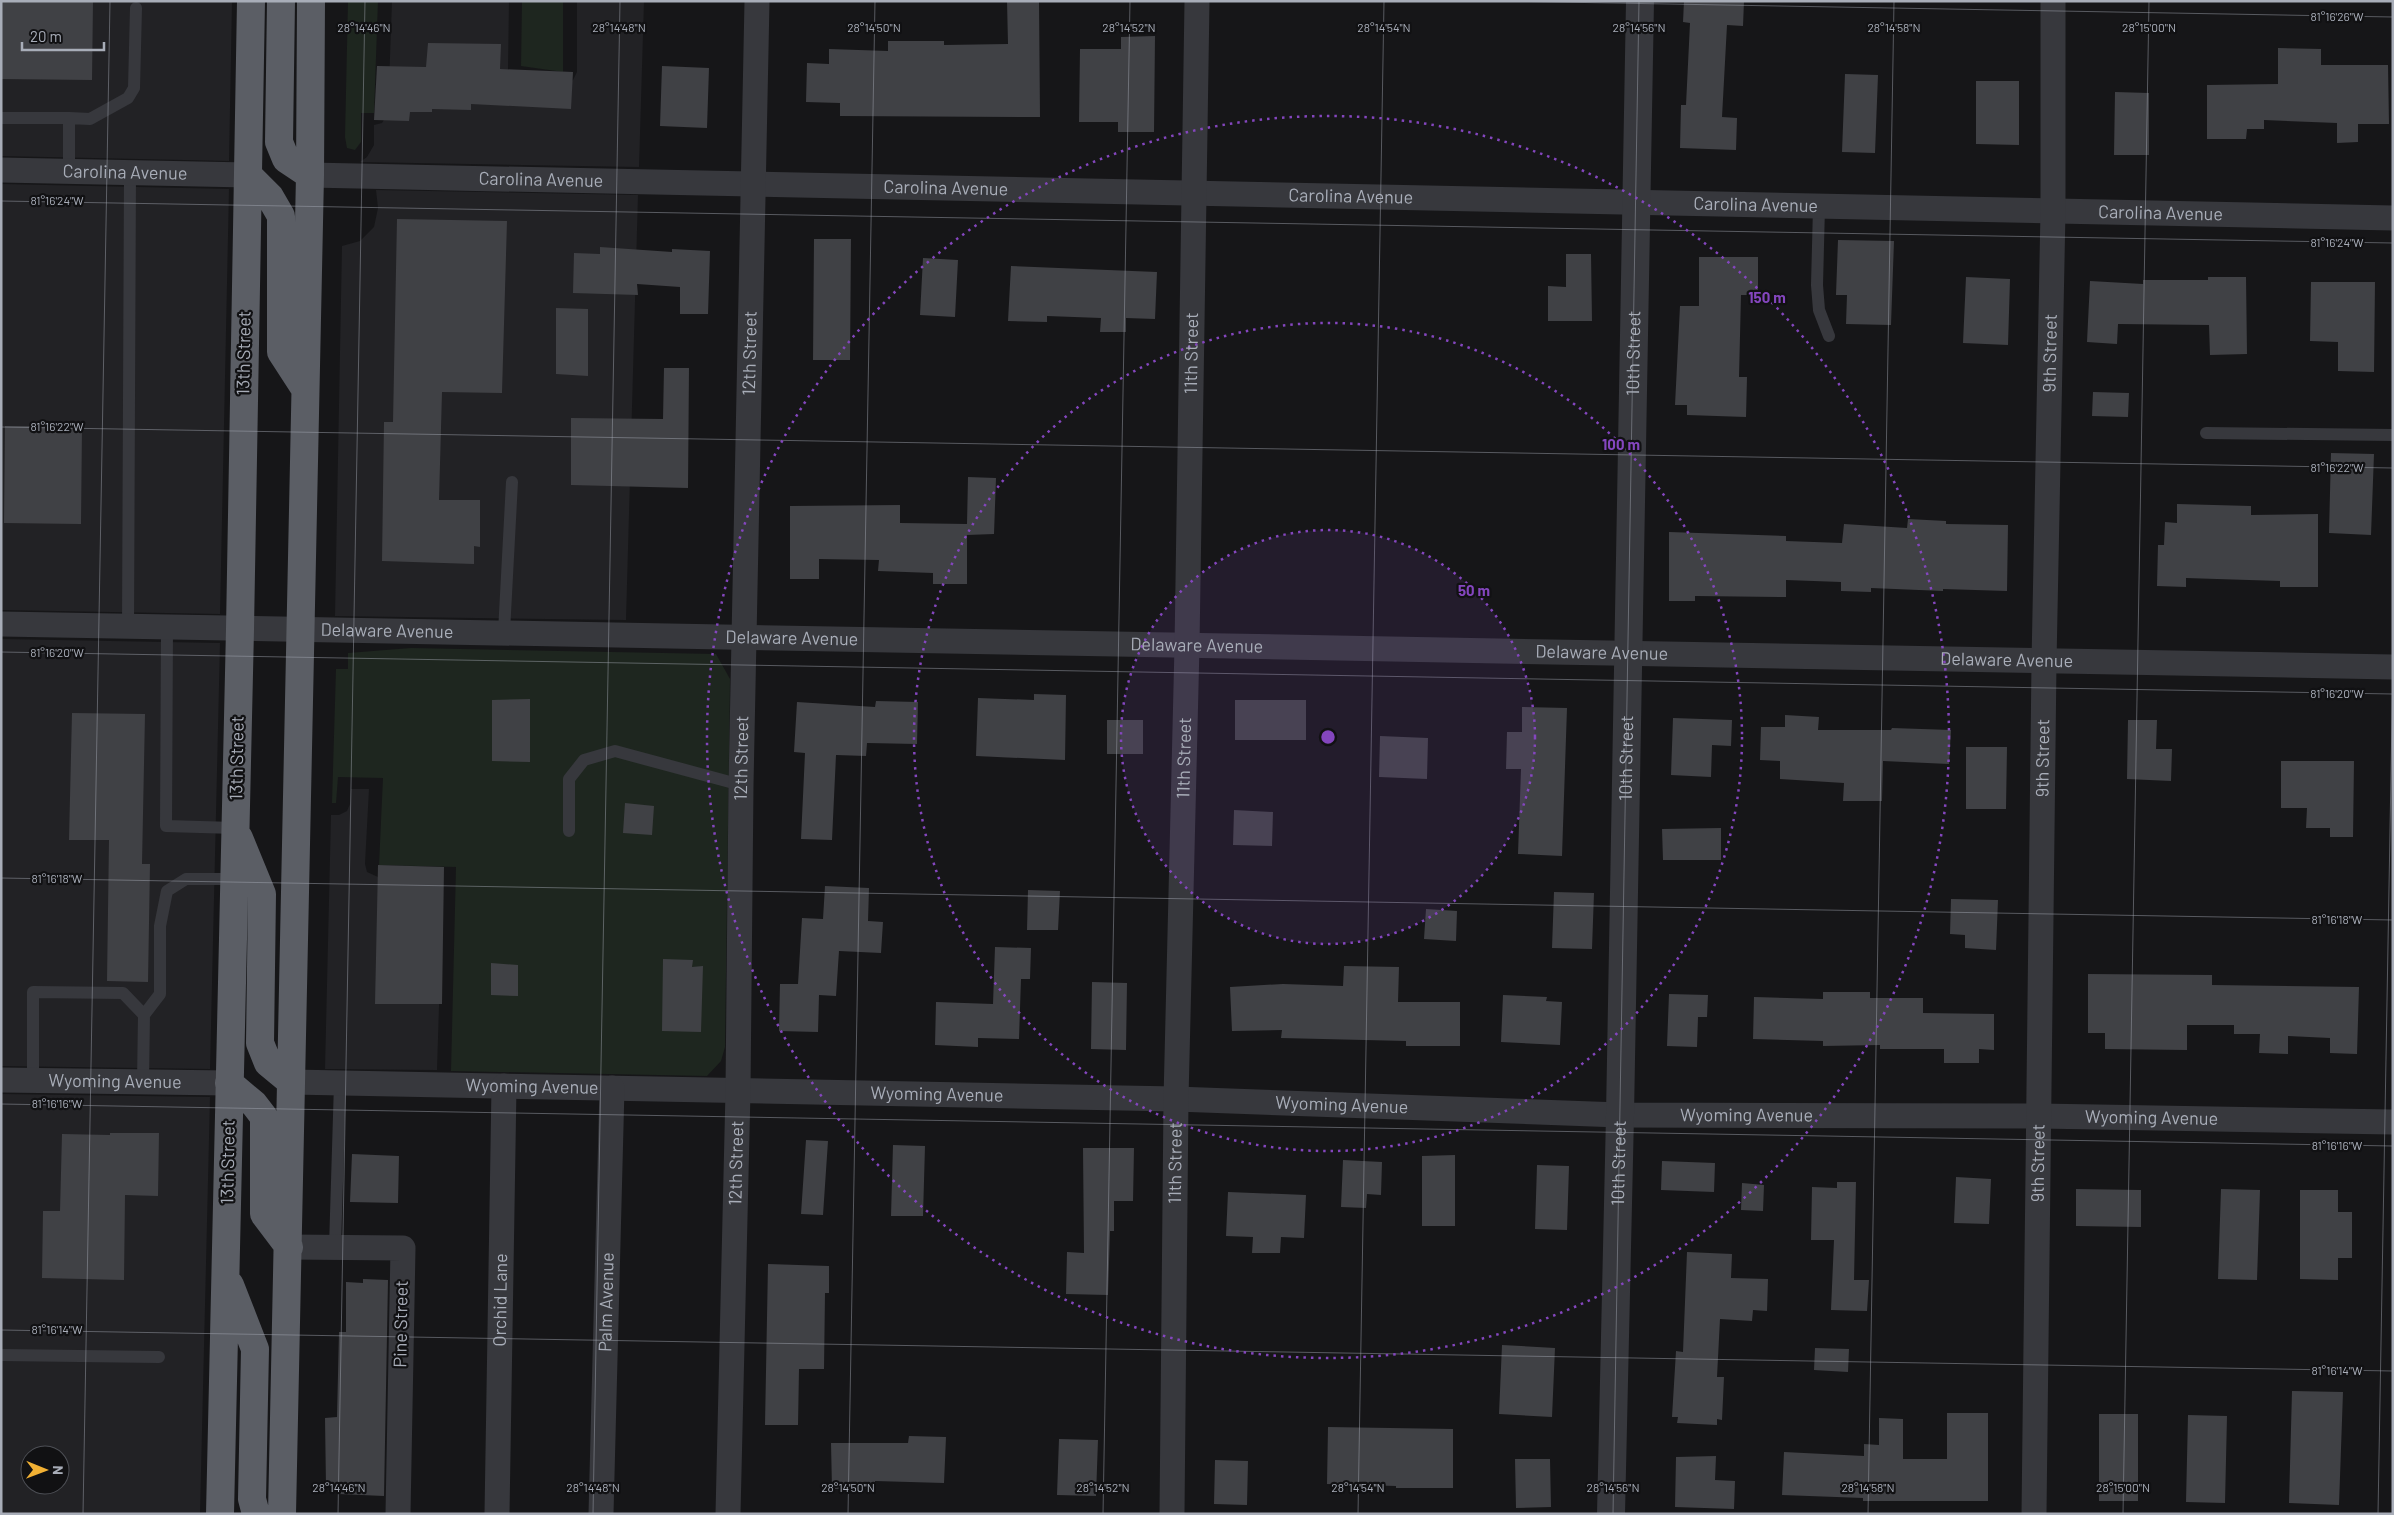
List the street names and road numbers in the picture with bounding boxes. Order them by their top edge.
street label: Carolina Avenue [62,159,188,184]
street label: Carolina Avenue [478,166,604,191]
street label: Carolina Avenue [883,175,1009,199]
street label: Carolina Avenue [1288,183,1413,208]
street label: Carolina Avenue [1693,192,1818,216]
street label: Carolina Avenue [2098,200,2223,224]
street label: 12th Street [737,310,761,396]
street label: 10th Street [1621,310,1644,396]
street label: 13th Street [231,311,255,395]
street label: 11th Street [1179,312,1202,394]
street label: 9th Street [2037,314,2061,393]
street label: Delaware Avenue [320,618,454,642]
street label: Delaware Avenue [725,625,859,649]
street label: Delaware Avenue [1130,632,1263,657]
street label: Delaware Avenue [1535,640,1668,664]
street label: Delaware Avenue [1940,647,2073,671]
street label: 12th Street [729,715,752,801]
street label: 10th Street [1614,715,1637,801]
street label: 13th Street [224,716,248,800]
street label: 11th Street [1171,717,1195,799]
street label: 9th Street [2030,719,2053,797]
street label: Wyoming Avenue [48,1069,182,1092]
street label: Wyoming Avenue [465,1073,599,1098]
street label: Wyoming Avenue [870,1081,1004,1106]
street label: Wyoming Avenue [1275,1091,1409,1117]
street label: Wyoming Avenue [1680,1103,1813,1125]
street label: Wyoming Avenue [2085,1105,2218,1129]
street label: 13th Street [215,1120,239,1204]
street label: 12th Street [723,1120,747,1206]
street label: 10th Street [1606,1120,1630,1206]
street label: 11th Street [1163,1122,1186,1204]
street label: 9th Street [2026,1124,2049,1202]
street label: Palm Avenue [593,1252,618,1352]
street label: Orchid Lane [488,1253,511,1347]
street label: Pine Street [388,1280,412,1368]

